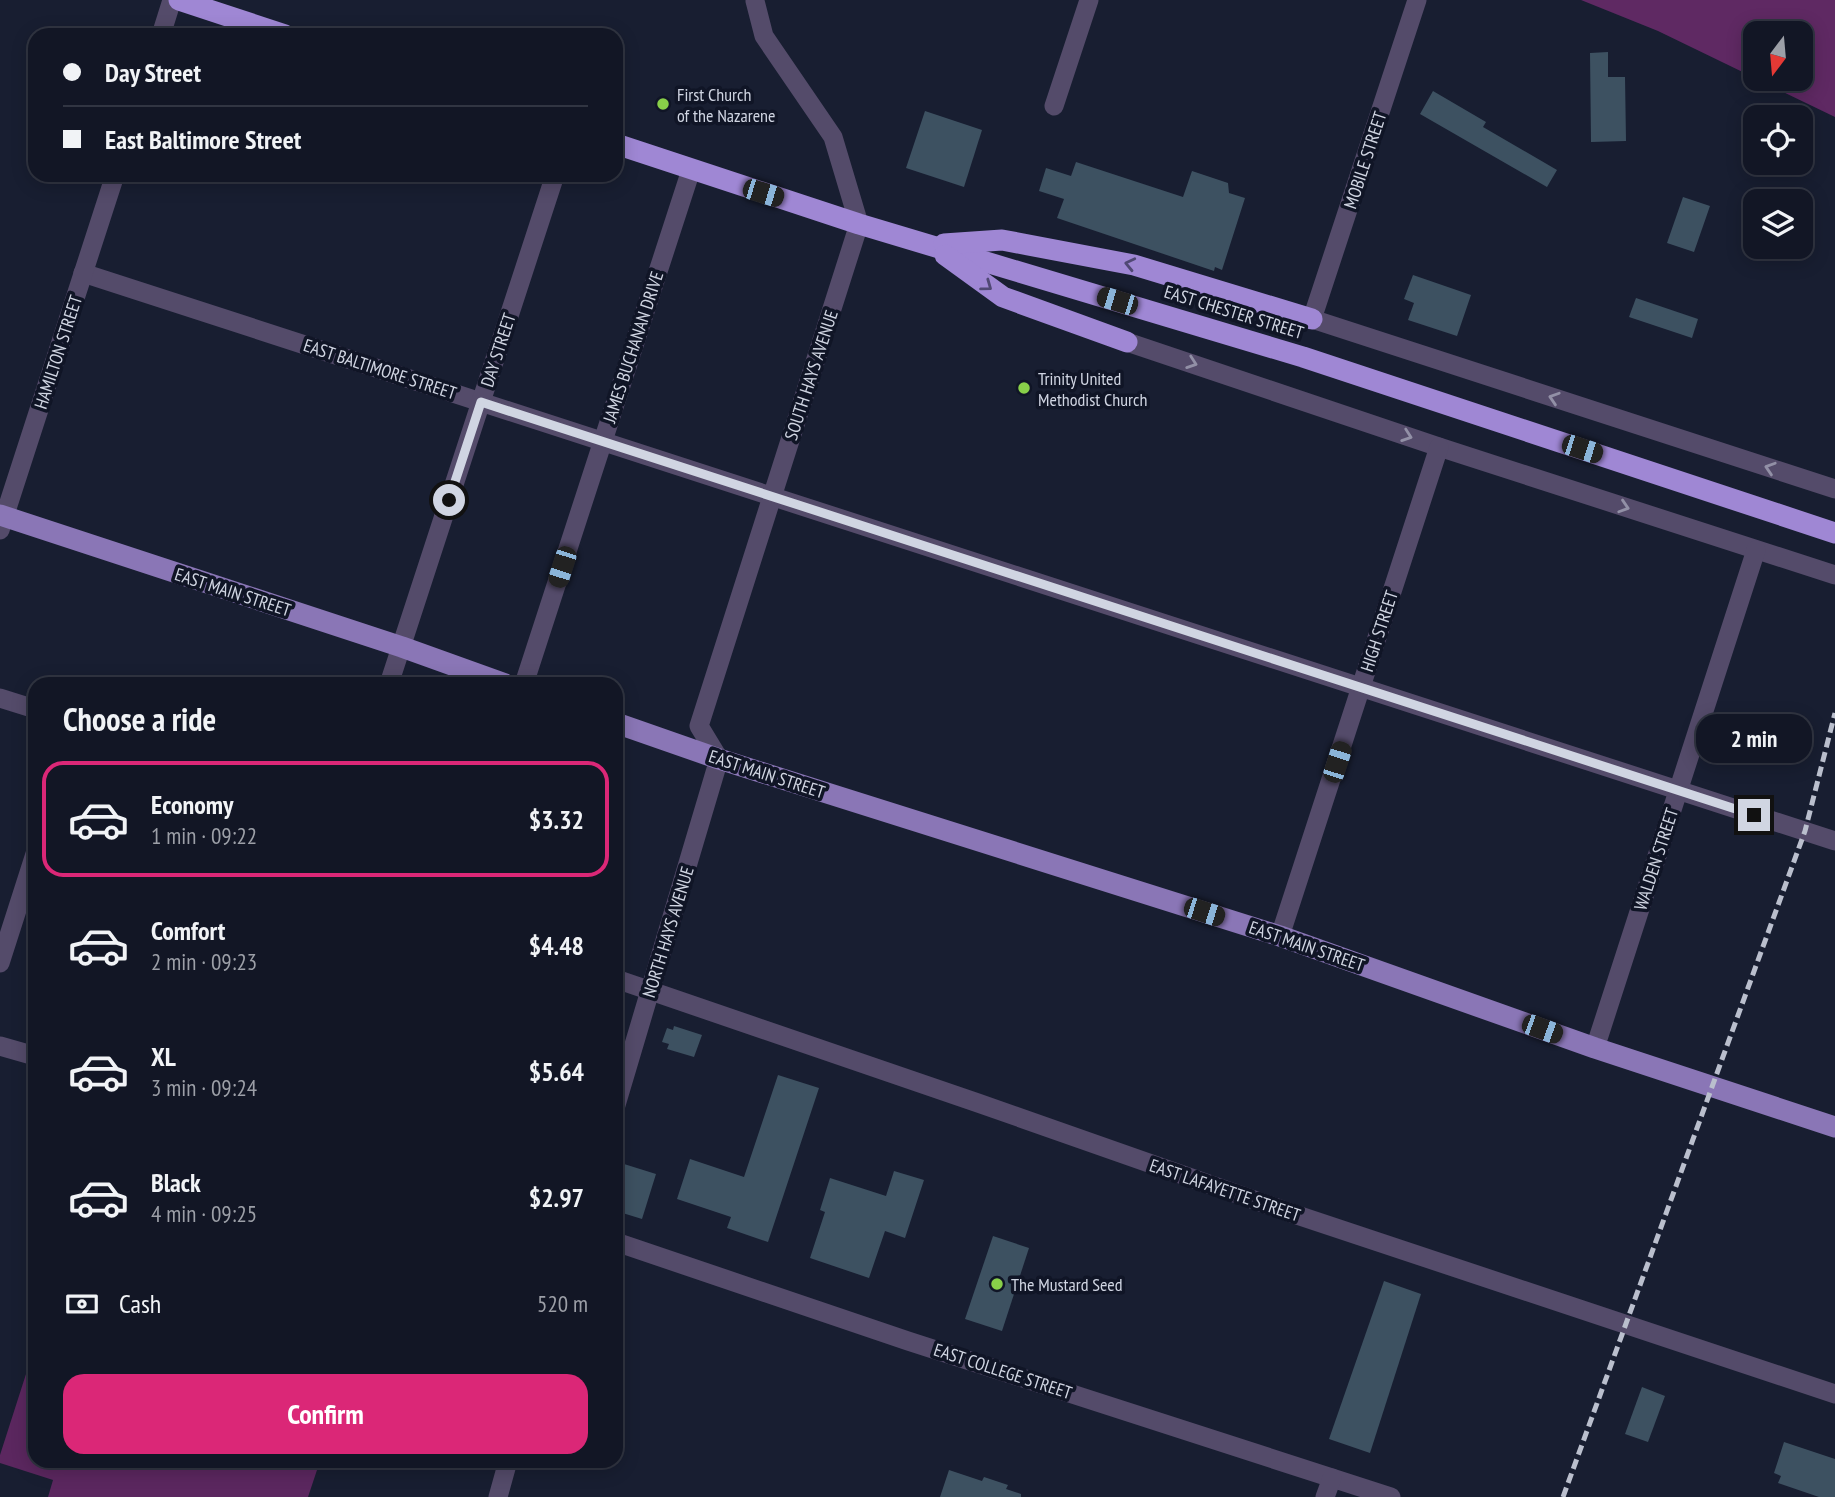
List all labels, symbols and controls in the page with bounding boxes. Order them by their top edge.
north arrow [1743,21,1813,91]
map controls [1743,21,1813,259]
text: Day Street [105,56,201,89]
place label: First Church of the Nazarene [677,83,775,127]
marker: First Church of the Nazarene [655,96,671,112]
button: locate [1743,105,1813,175]
street label: MOBILE STREET [1338,108,1392,212]
text: East Baltimore Street [105,123,301,156]
car [740,177,787,209]
button: layers [1743,189,1813,259]
one-way arrow [1124,258,1136,273]
street label: JAMES BUCHANAN DRIVE [597,268,668,427]
one-way arrow [979,277,991,290]
street label: EAST CHESTER STREET [1161,280,1307,344]
car [1094,285,1141,317]
street label: HAMILTON STREET [29,292,87,412]
street label: SOUTH HAYS AVENUE [779,307,843,443]
street label: DAY STREET [475,310,521,390]
street label: EAST BALTIMORE STREET [301,333,459,405]
one-way arrow [1185,355,1198,369]
place label: Trinity United Methodist Church [1038,367,1147,411]
marker: Trinity United Methodist Church [1016,380,1032,396]
one-way arrow [1548,392,1560,406]
one-way arrow [1401,428,1413,442]
car [1559,433,1606,465]
one-way arrow [1764,462,1777,476]
route start [433,484,465,516]
one-way arrow [1617,499,1629,513]
car [546,544,579,590]
street label: EAST MAIN STREET [172,562,294,622]
street label: HIGH STREET [1355,587,1403,675]
text: Choose a ride [63,698,216,740]
callout: 2 min [1696,714,1812,762]
text: 2 min [1731,724,1777,753]
car [1321,739,1354,785]
street label: EAST MAIN STREET [706,744,828,804]
icon: car [67,788,130,851]
text: Economy [151,788,233,821]
route end [1738,799,1770,831]
text: $3.32 [529,803,584,836]
street label: WALDEN STREET [1629,805,1683,913]
text: 1 min · 09:22 [151,821,257,850]
street label: NORTH HAYS AVENUE [637,864,699,1000]
car [1181,896,1228,928]
icon: car [67,914,130,977]
text: Comfort [151,914,225,947]
street label: EAST MAIN STREET [1246,915,1368,977]
text: $4.48 [529,929,584,962]
text: 2 min · 09:23 [151,947,257,976]
car [1519,1012,1566,1046]
icon: car [67,1040,130,1103]
text: XL [151,1040,176,1073]
text: $5.64 [529,1055,584,1088]
text: 3 min · 09:24 [151,1073,257,1102]
street label: EAST LAFAYETTE STREET [1147,1153,1303,1227]
icon: car [67,1166,130,1229]
text: Black [151,1166,201,1199]
text: $2.97 [529,1181,584,1214]
text: 4 min · 09:25 [151,1199,257,1228]
place label: The Mustard Seed [1011,1273,1123,1296]
marker: The Mustard Seed [989,1276,1005,1292]
icon: cash [63,1285,101,1323]
text: Cash [119,1287,161,1320]
text: 520 m [537,1289,588,1318]
street label: EAST COLLEGE STREET [931,1338,1075,1404]
button: Confirm [63,1374,588,1454]

